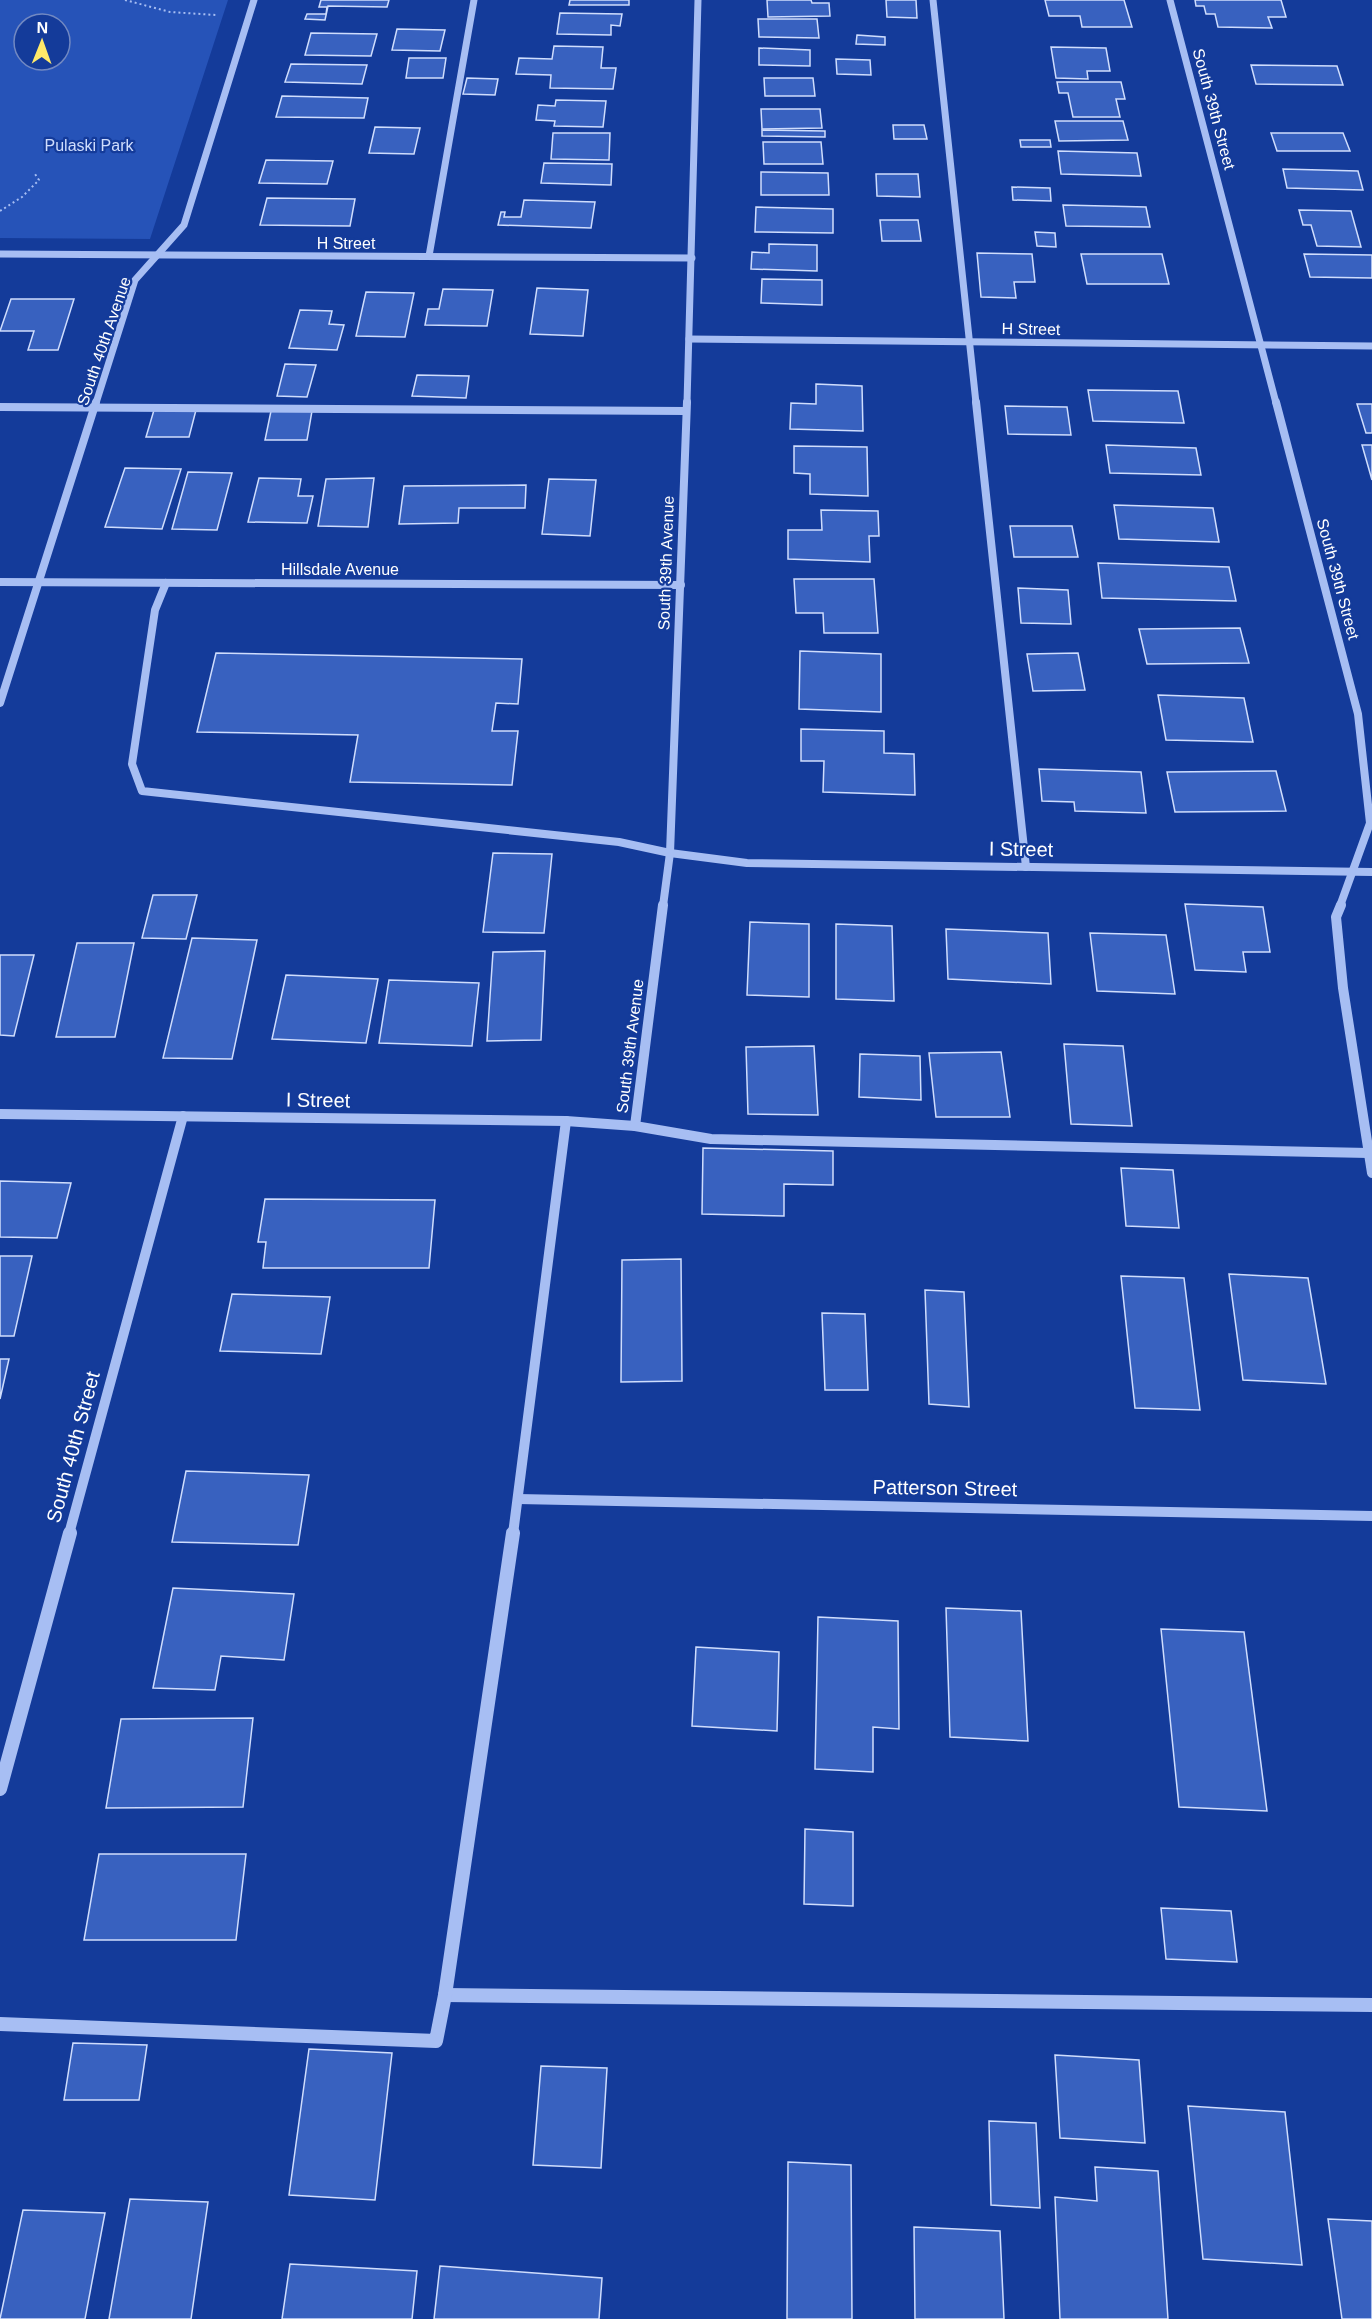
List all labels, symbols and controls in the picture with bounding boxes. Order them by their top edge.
north arrow [12,12,72,72]
text: N [36,19,48,36]
street label: South 39th Street [1190,47,1238,172]
park label: Pulaski Park [45,137,134,154]
street label: H Street [317,235,376,252]
street label: South 40th Avenue [74,274,134,408]
street label: H Street [1002,320,1061,338]
street label: South 39th Avenue [655,495,677,631]
street label: South 39th Street [1314,517,1362,642]
street label: Hillsdale Avenue [281,561,399,578]
street label: I Street [989,837,1054,861]
street label: South 39th Avenue [613,978,647,1114]
street label: I Street [286,1088,351,1112]
street label: South 40th Street [42,1369,104,1525]
street label: Patterson Street [873,1476,1018,1500]

